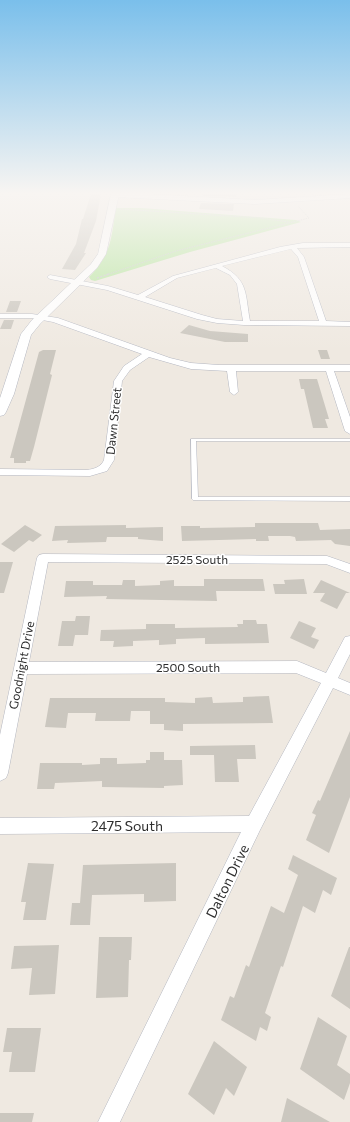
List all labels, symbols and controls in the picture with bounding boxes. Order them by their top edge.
street label: Dawn Street [103,387,124,455]
street label: 2525 South [166,552,228,566]
street label: Goodnight Drive [6,620,36,710]
street label: 2500 South [156,660,220,674]
street label: 2475 South [91,817,163,834]
street label: Dalton Drive [202,841,252,921]

